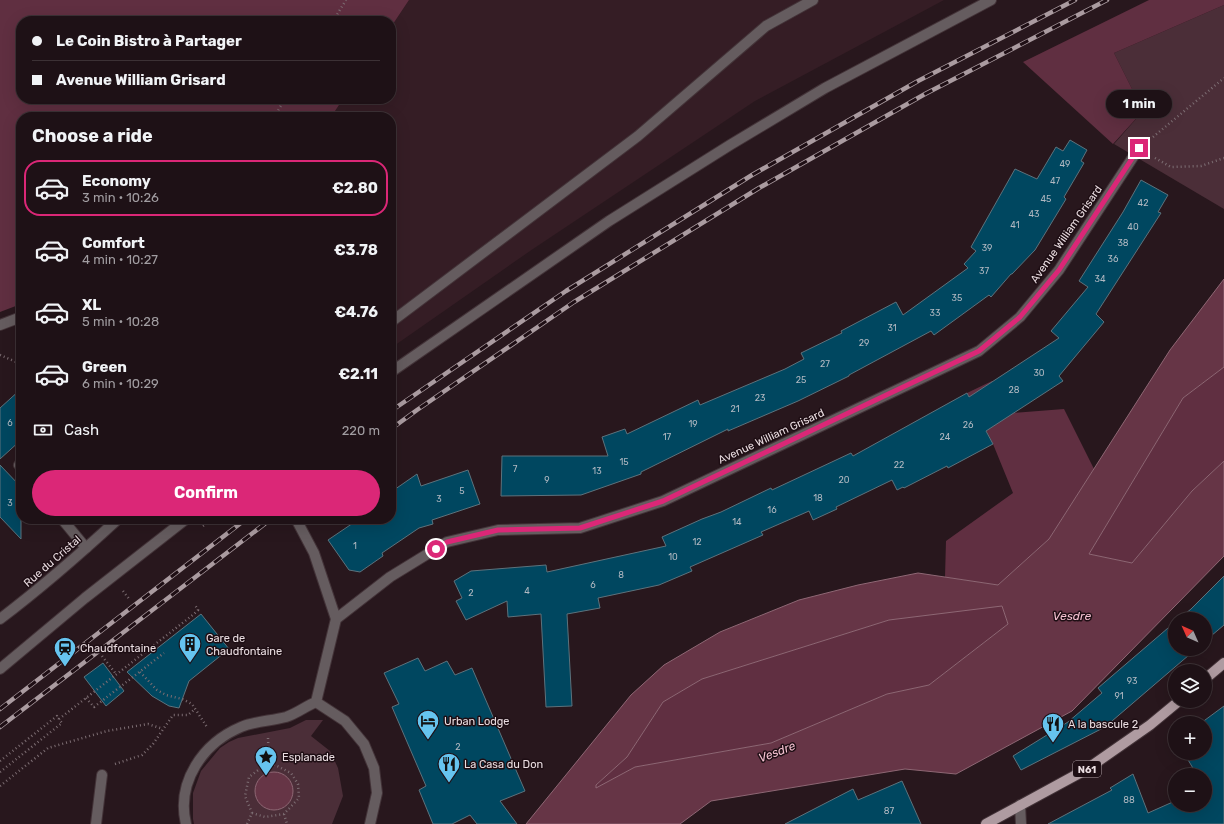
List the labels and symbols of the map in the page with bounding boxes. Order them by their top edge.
callout: 1 min [1106,90,1172,118]
route end [1130,139,1148,157]
house number: 49 [1060,159,1070,169]
house number: 47 [1050,176,1060,186]
street label: Avenue William Grisard [1028,183,1105,285]
house number: 45 [1041,194,1051,204]
house number: 42 [1138,198,1148,208]
house number: 43 [1029,209,1040,219]
house number: 41 [1010,220,1020,230]
house number: 40 [1127,222,1139,232]
house number: 38 [1117,238,1129,248]
house number: 39 [982,243,992,253]
house number: 36 [1108,254,1119,264]
house number: 37 [979,266,989,276]
house number: 34 [1095,274,1106,284]
house number: 35 [952,293,962,303]
house number: 33 [930,308,940,318]
house number: 31 [887,323,897,333]
house number: 29 [859,338,869,348]
house number: 27 [820,359,830,369]
house number: 30 [1033,368,1045,378]
house number: 25 [796,375,806,385]
house number: 28 [1008,385,1020,395]
house number: 23 [755,393,765,403]
house number: 21 [730,404,740,414]
street label: Avenue William Grisard [716,406,826,467]
house number: 6 [7,418,13,428]
house number: 19 [688,419,698,429]
house number: 26 [963,420,974,430]
house number: 17 [663,432,672,442]
house number: 24 [940,432,951,442]
house number: 15 [619,457,629,467]
house number: 22 [894,460,904,470]
house number: 7 [513,464,518,474]
house number: 13 [592,466,602,476]
house number: 9 [544,475,550,485]
house number: 20 [839,475,850,485]
house number: 5 [459,486,465,496]
house number: 18 [813,493,823,503]
house number: 3 [436,494,442,504]
house number: 3 [7,498,13,508]
house number: 16 [767,505,777,515]
house number: 14 [732,517,742,527]
street label: Rue du Cristal [21,533,84,590]
house number: 12 [692,537,702,547]
route start [427,540,445,558]
house number: 1 [353,541,357,551]
house number: 10 [668,552,678,562]
house number: 8 [618,570,624,580]
house number: 6 [590,580,596,590]
house number: 4 [524,586,530,596]
house number: 2 [468,588,474,598]
water label: Vesdre [1053,609,1091,623]
north arrow [1168,612,1212,656]
building icon: Gare de Chaudfontaine [177,631,203,664]
place label: Gare de Chaudfontaine [206,632,282,658]
station icon: Chaudfontaine [52,635,78,668]
place label: Chaudfontaine [80,642,156,655]
house number: 93 [1127,676,1137,686]
house number: 91 [1114,691,1124,701]
hotel icon: Urban Lodge [415,708,441,741]
restaurant icon: A la bascule 2 [1040,711,1066,744]
place label: Urban Lodge [444,715,510,728]
place label: A la bascule 2 [1068,718,1138,731]
water label: Vesdre [757,738,798,765]
house number: 2 [455,742,461,752]
place icon: Esplanade [253,744,279,777]
place label: Esplanade [282,751,335,764]
restaurant icon: La Casa du Don [436,751,462,784]
place label: La Casa du Don [464,758,543,771]
road number: N61 [1073,761,1101,777]
house number: 88 [1123,795,1135,805]
house number: 87 [884,806,895,816]

